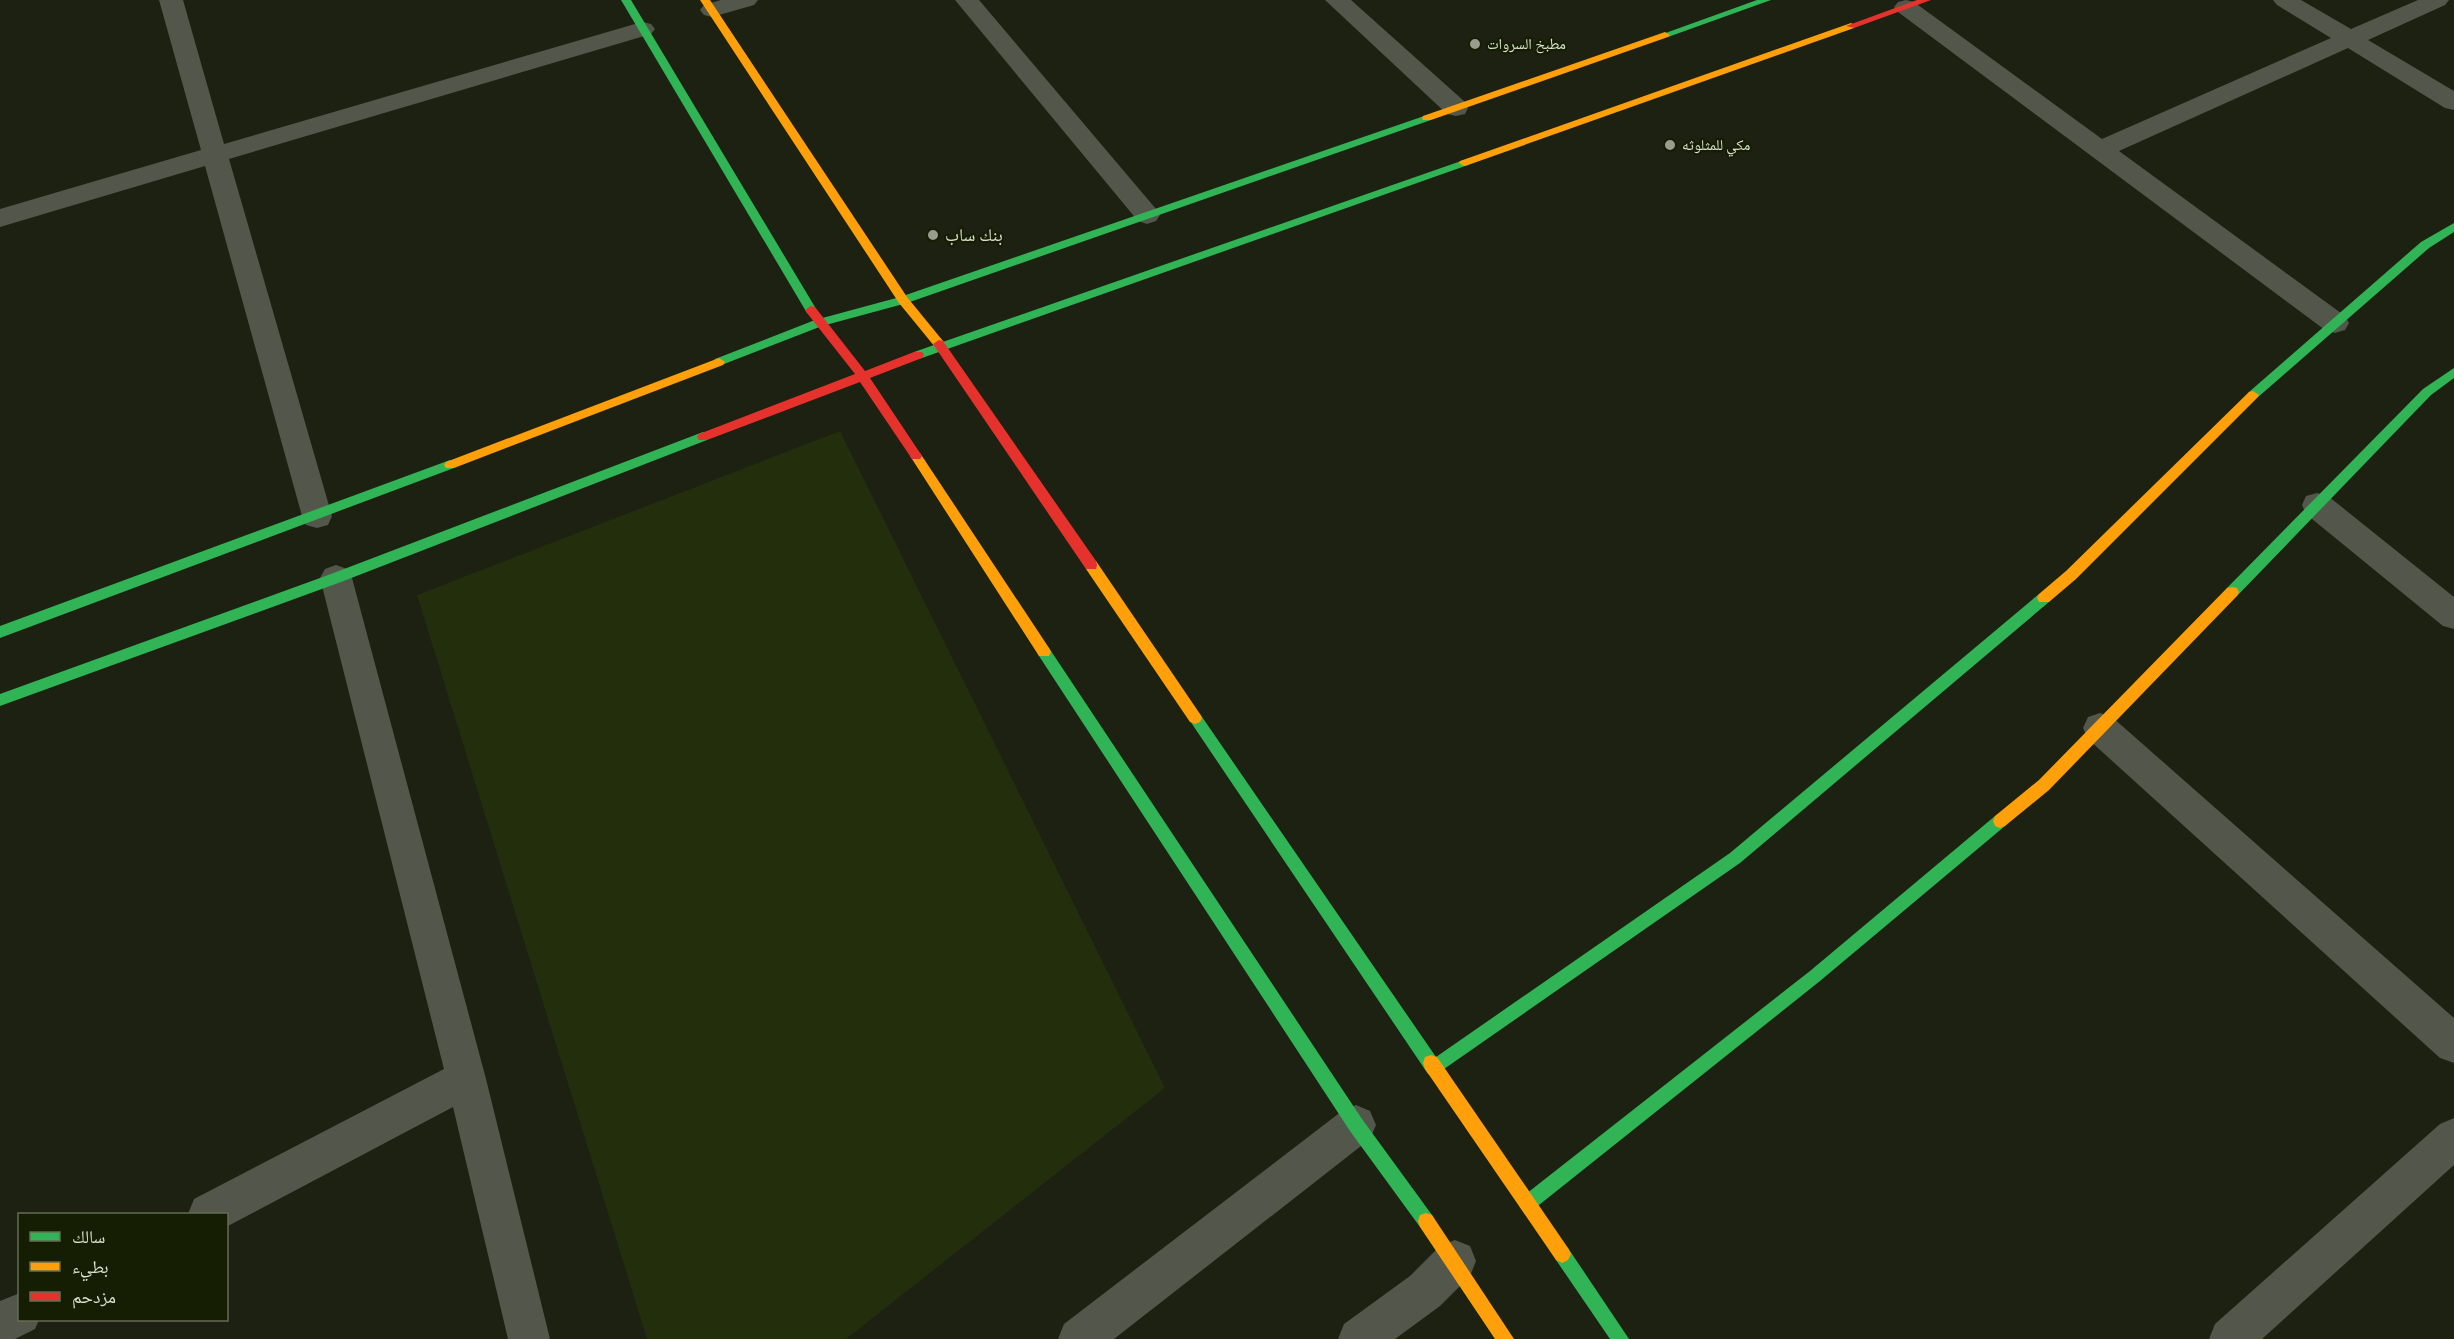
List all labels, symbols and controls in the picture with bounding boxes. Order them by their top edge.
place label: مطبخ السروات [1487,35,1566,54]
marker: مطبخ السروات [1468,37,1482,51]
place label: مكي للمثلوثه [1682,136,1751,157]
marker: مكي للمثلوثه [1663,138,1677,152]
place label: بنك ساب [945,224,1003,246]
marker: بنك ساب [926,228,940,242]
legend [18,1213,228,1321]
text: سالك [72,1226,105,1248]
text: بطيء [72,1256,109,1282]
text: مزدحم [72,1286,116,1309]

